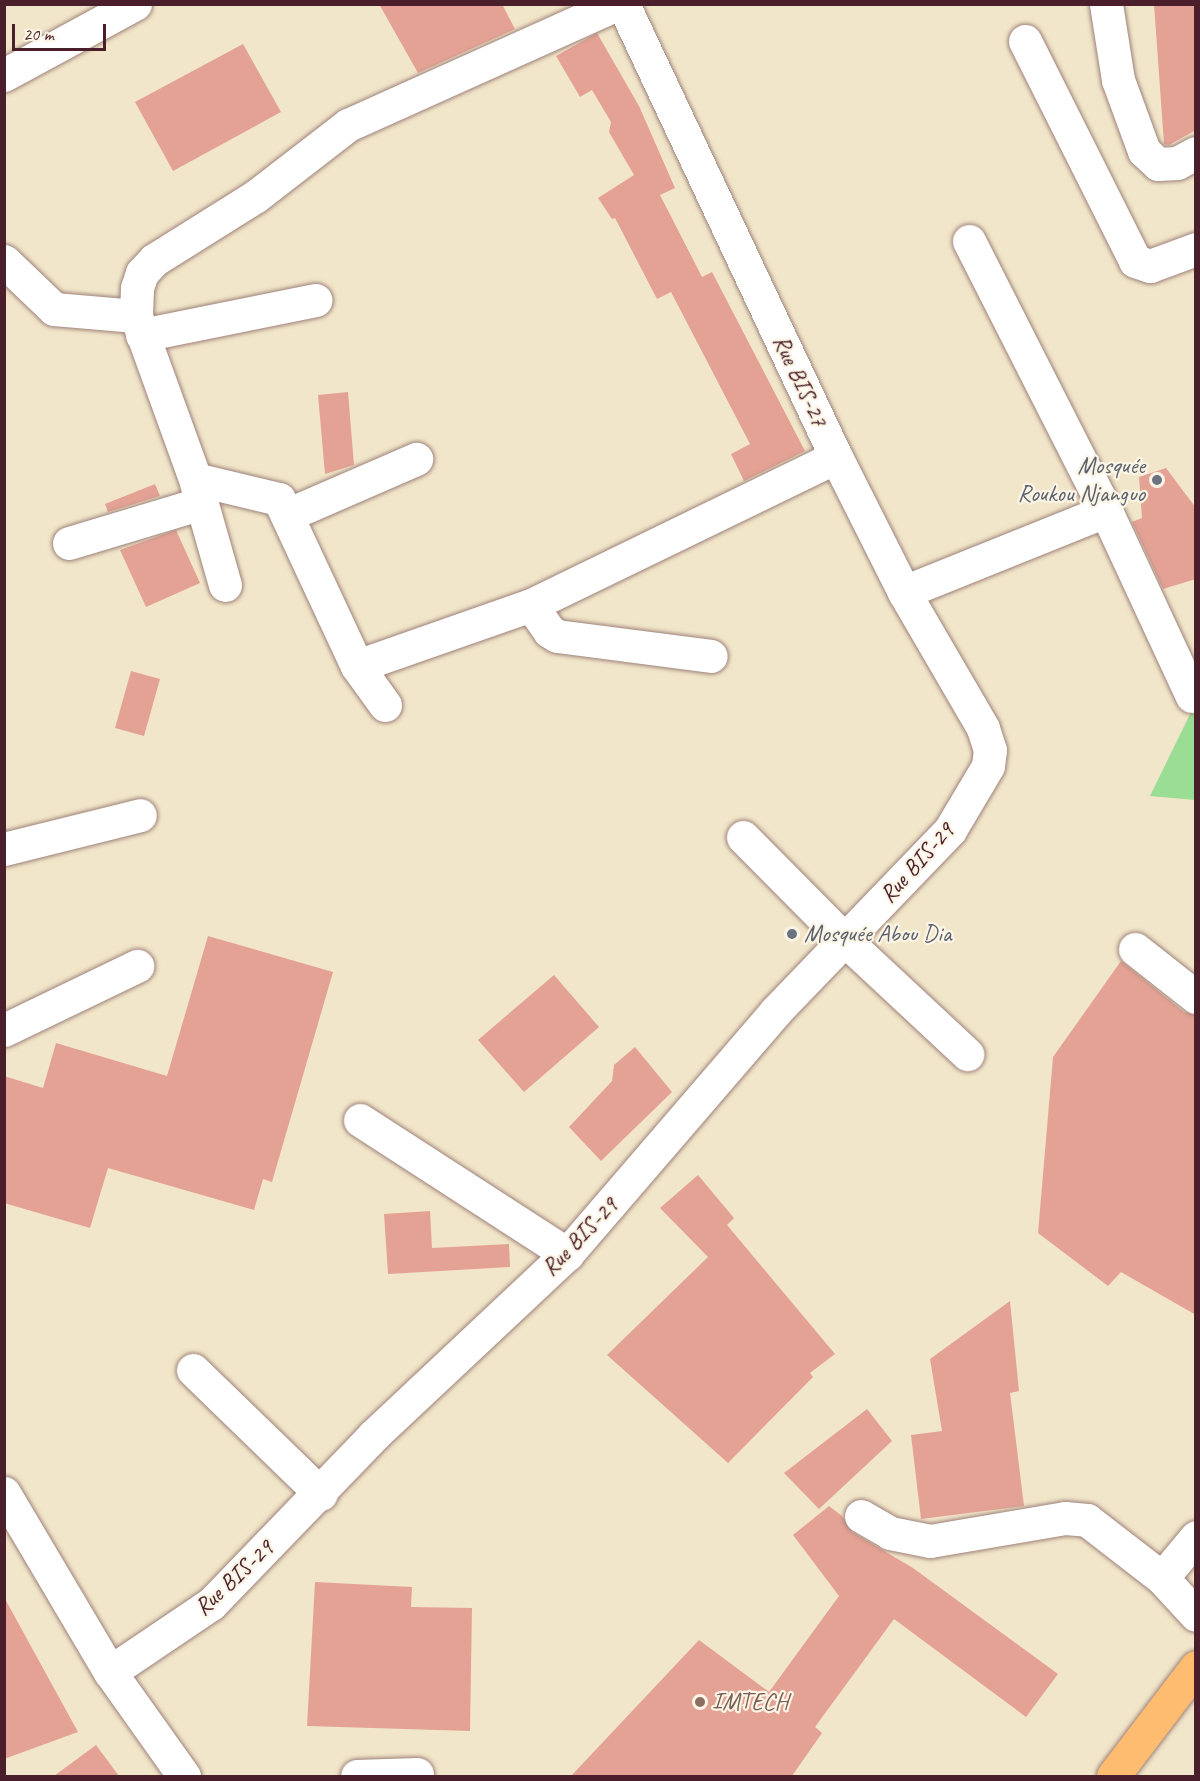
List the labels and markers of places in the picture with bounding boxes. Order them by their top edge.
place label: Mosquée Roukou Njanguo [1016,452,1145,508]
marker: Mosquée Roukou Njanguo [1150,473,1164,487]
place label: Mosquée Abou Dia [804,920,951,948]
marker: Mosquée Abou Dia [785,927,799,941]
place label: IMTECH [712,1688,788,1716]
marker: IMTECH [693,1695,707,1709]

